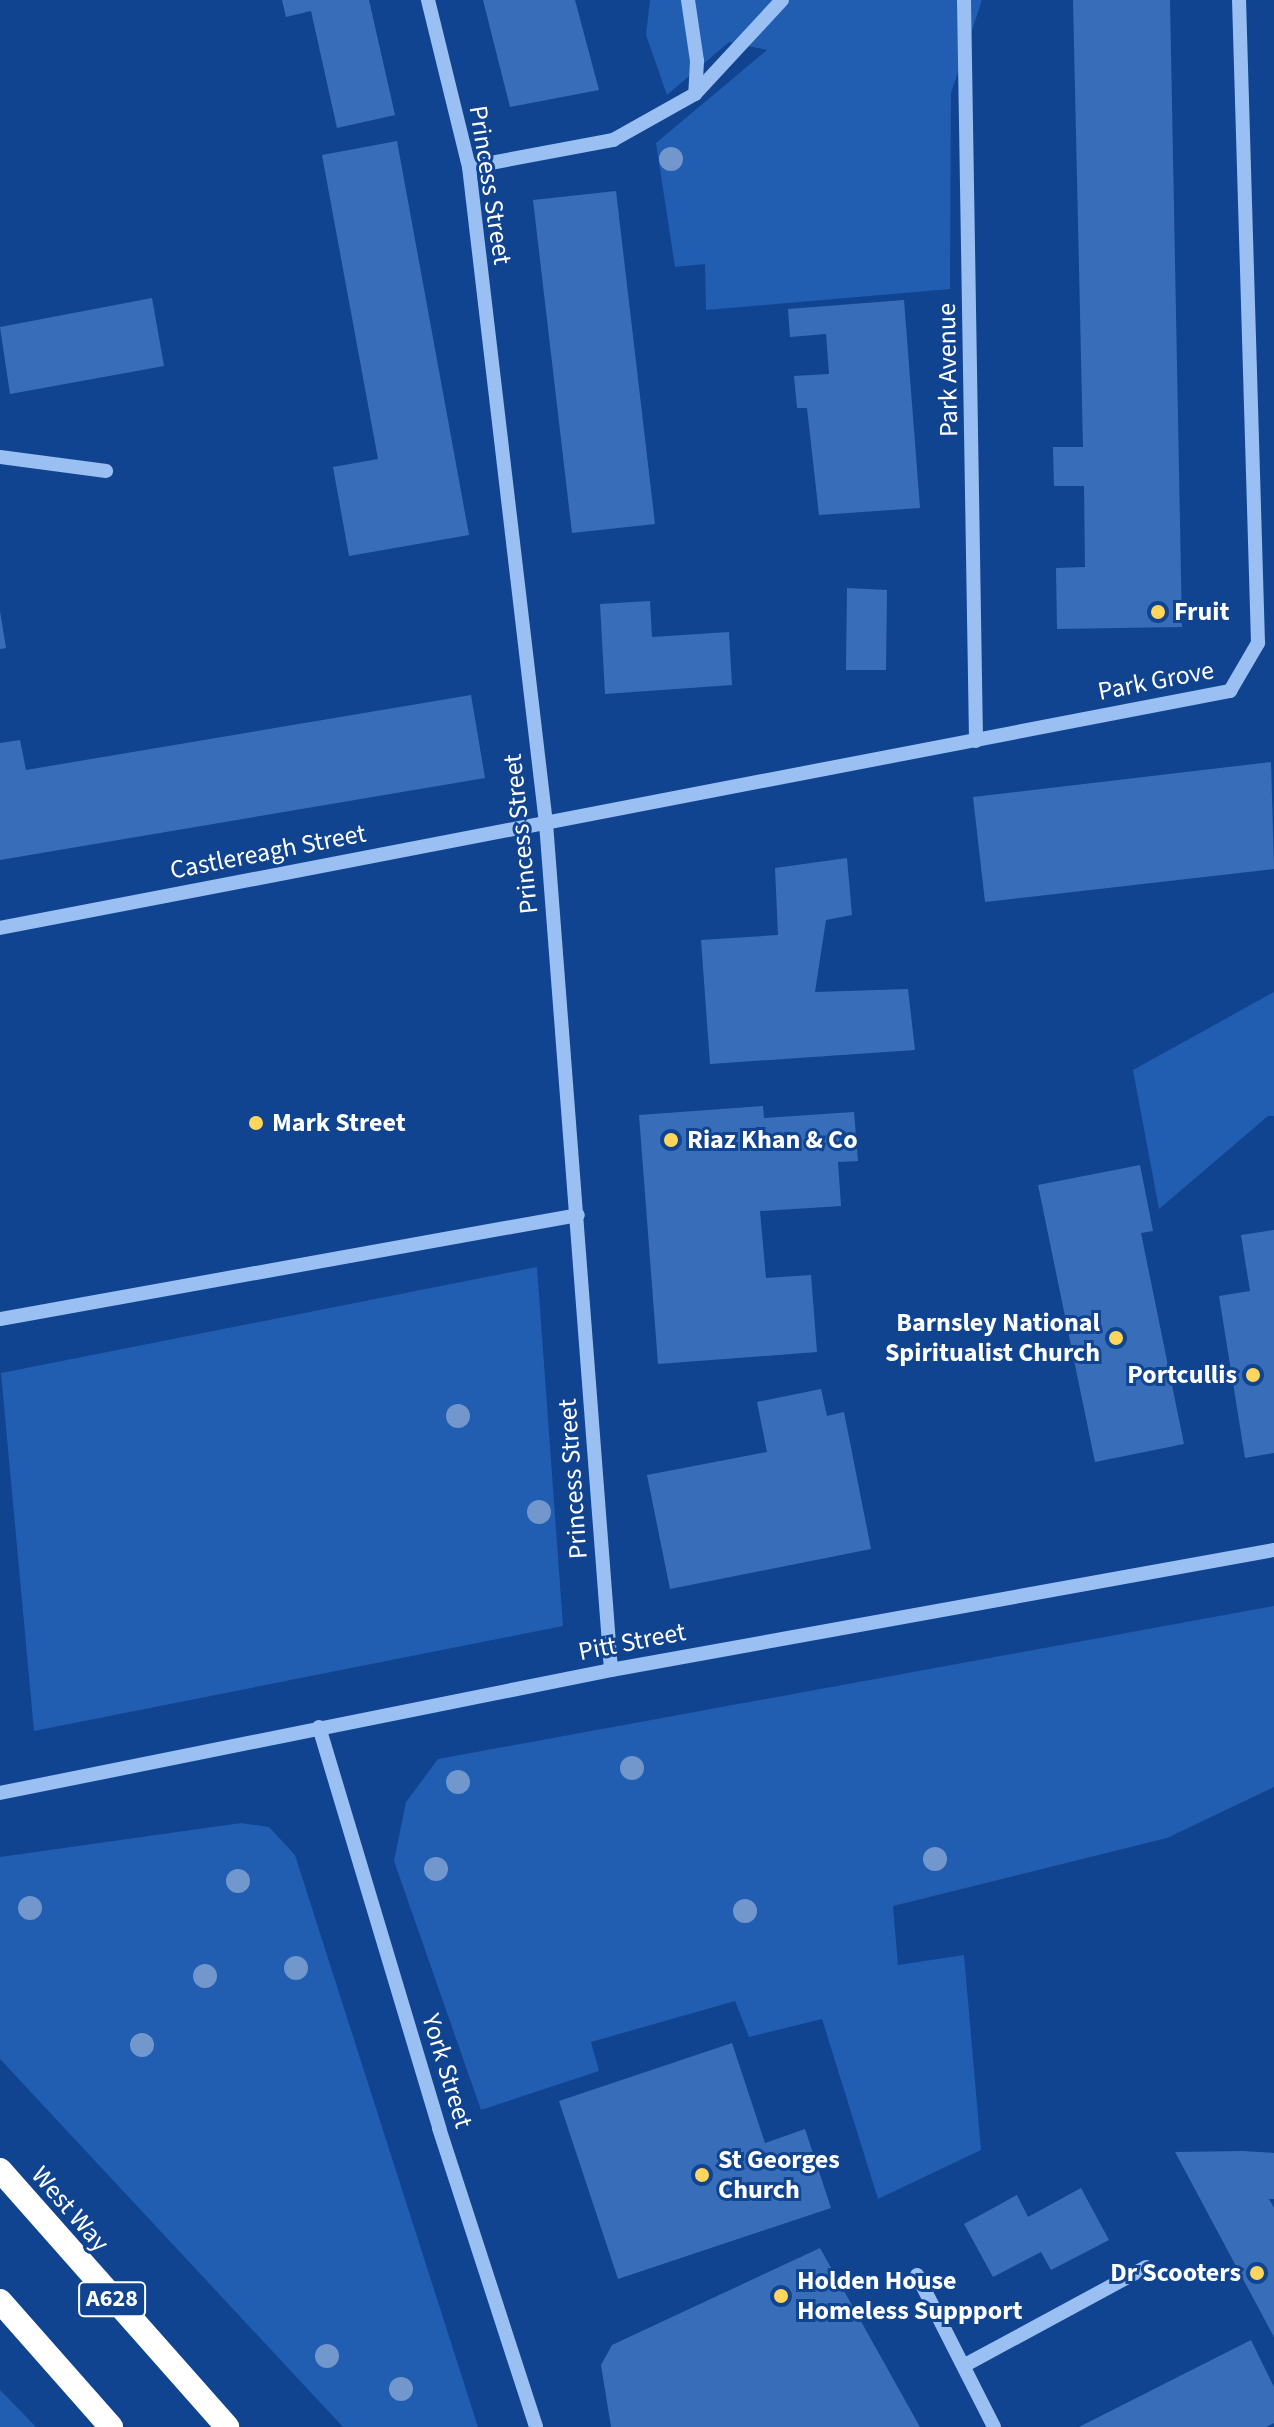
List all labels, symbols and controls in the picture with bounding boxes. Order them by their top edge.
street label: Princess Street [462,103,518,267]
street label: Park Avenue [931,303,965,437]
place label: Fruit [1174,596,1229,628]
marker: Fruit [1149,603,1167,621]
street label: Park Grove [1095,654,1217,708]
street label: Princess Street [497,752,545,916]
street label: Castlereagh Street [168,818,368,886]
place label: Mark Street [272,1107,406,1139]
marker: Mark Street [247,1114,265,1132]
place label: Riaz Khan & Co [687,1124,858,1156]
marker: Riaz Khan & Co [662,1131,680,1149]
place label: Barnsley National Spiritualist Church [885,1307,1100,1368]
marker: Barnsley National Spiritualist Church [1107,1329,1125,1347]
place label: Portcullis [1127,1359,1237,1391]
marker: Portcullis [1244,1366,1262,1384]
street label: Princess Street [552,1398,594,1560]
street label: Pitt Street [576,1616,688,1668]
street label: York Street [415,2010,479,2132]
place label: St Georges Church [718,2144,840,2206]
street label: West Way [24,2160,116,2258]
marker: St Georges Church [693,2166,711,2184]
place label: Dr Scooters [1110,2257,1241,2289]
marker: Dr Scooters [1248,2264,1266,2282]
place label: Holden House Homeless Suppport [797,2265,1022,2326]
road number: A628 [78,2279,146,2319]
marker: Holden House Homeless Suppport [772,2287,790,2305]

